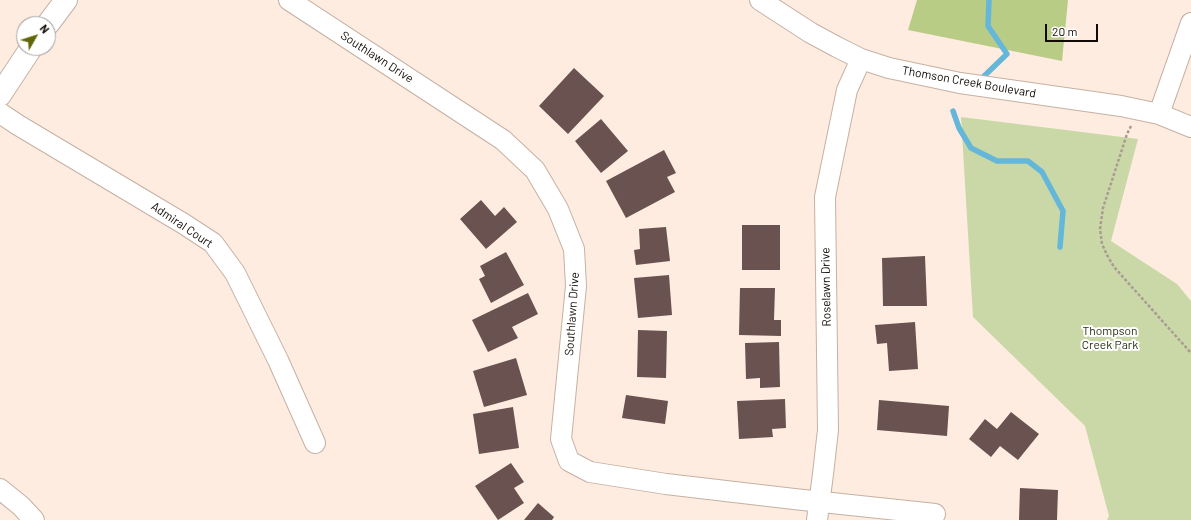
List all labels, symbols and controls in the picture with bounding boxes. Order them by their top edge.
north arrow [16,16,56,56]
scale bar [1047,16,1100,42]
text: N [38,22,52,36]
text: 20 m [1052,24,1078,38]
street label: Southlawn Drive [338,28,416,86]
street label: Thomson Creek Boulevard [901,63,1037,101]
street label: Admiral Court [148,199,216,251]
street label: Roselawn Drive [818,247,834,327]
street label: Southlawn Drive [562,272,582,356]
park label: Thompson Creek Park [1082,324,1138,352]

